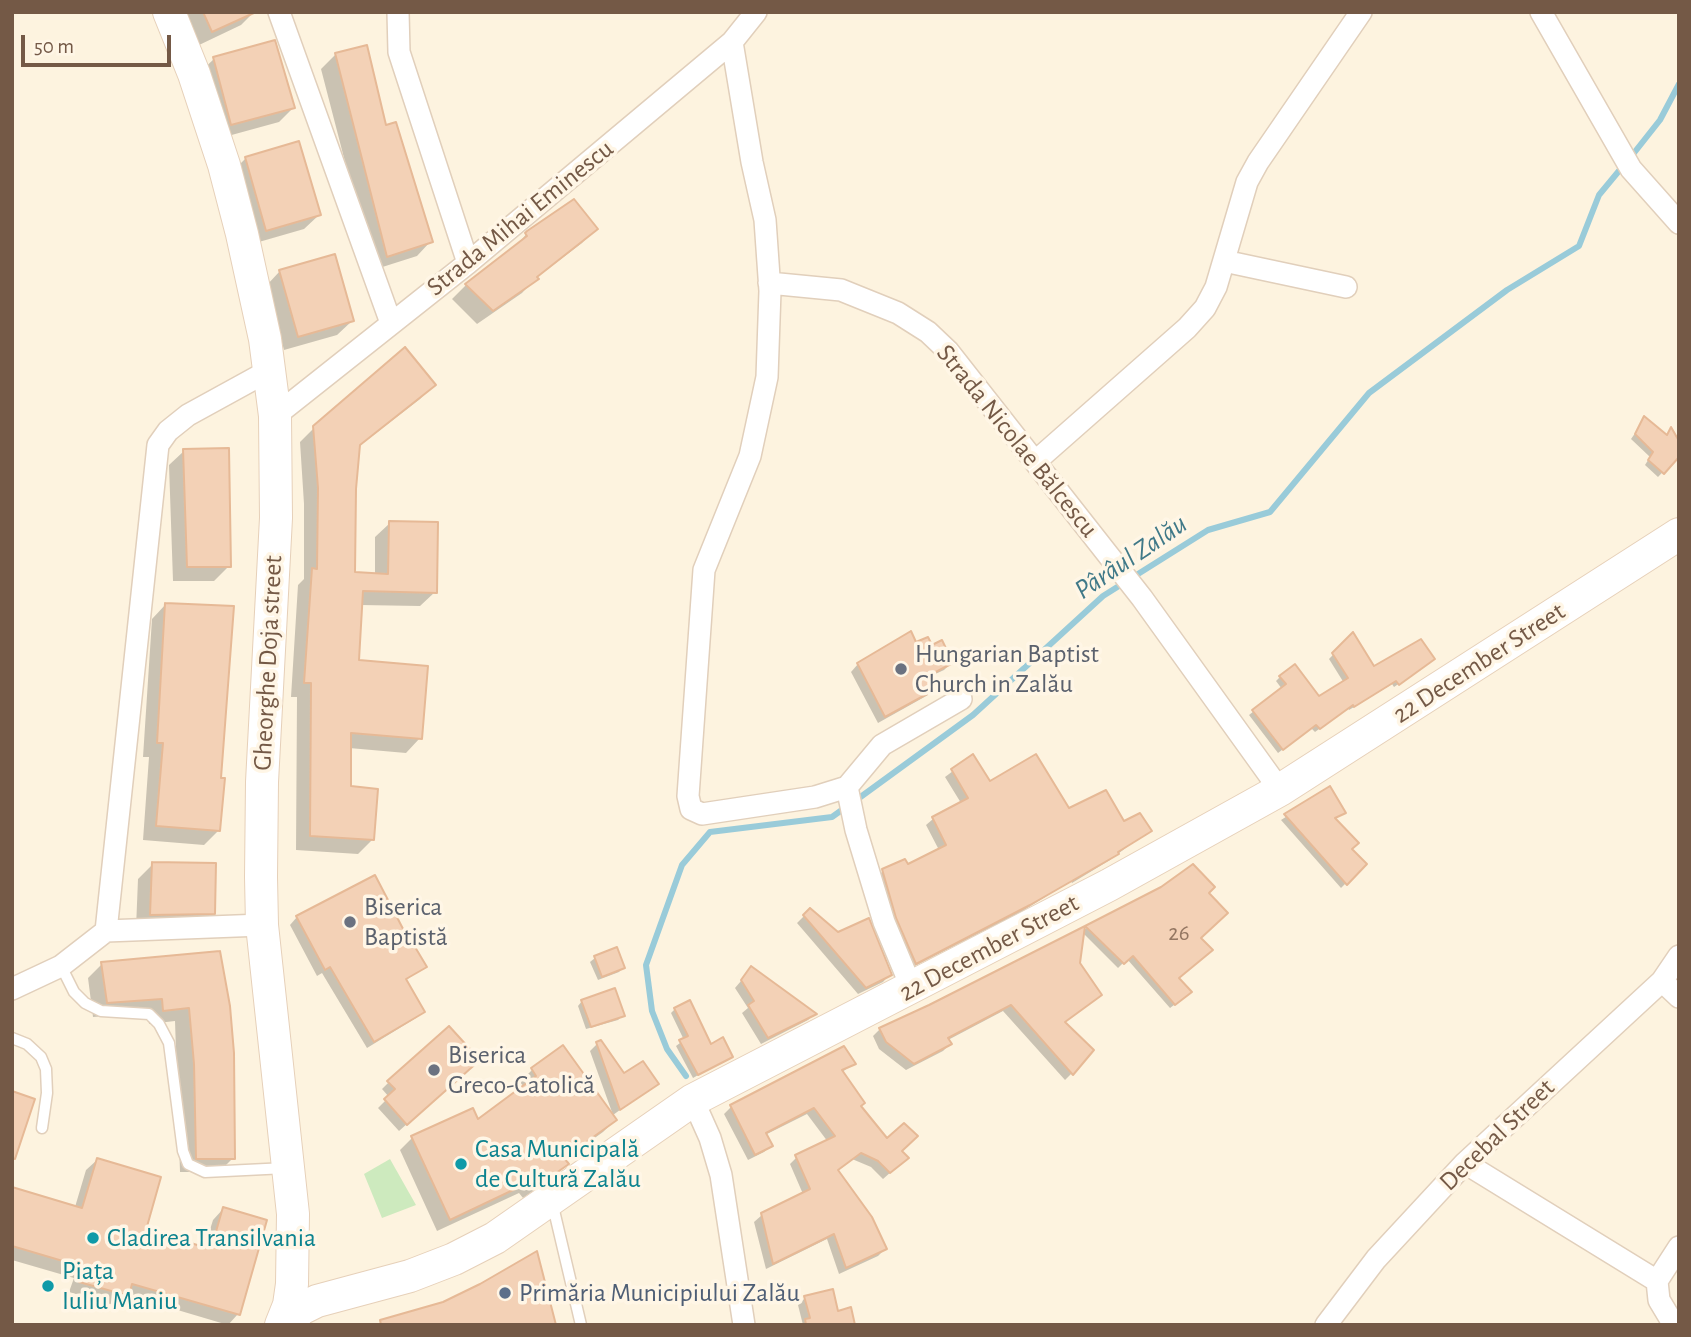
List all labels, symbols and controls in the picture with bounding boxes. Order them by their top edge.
scale bar [24,21,175,65]
text: 50 m [34,36,74,57]
street label: Strada Mihai Eminescu [420,133,620,303]
street label: Strada Nicolae Bălcescu [930,338,1104,544]
water label: Pârâul Zalău [1068,507,1194,607]
street label: Gheorghe Doja street [247,555,289,771]
street label: 22 December Street [1387,596,1571,730]
place label: Hungarian Baptist Church in Zalău [915,638,1099,700]
marker: Hungarian Baptist Church in Zalău [893,661,909,677]
street label: 22 December Street [894,888,1084,1008]
place label: Biserica Baptistă [364,891,448,953]
marker: Biserica Baptistă [342,914,358,930]
house number: 26 [1168,919,1190,947]
place label: Biserica Greco-Catolică [448,1039,595,1100]
marker: Biserica Greco-Catolică [426,1062,442,1078]
street label: Decebal Street [1433,1072,1561,1198]
place label: Casa Municipală de Cultură Zalău [475,1133,641,1194]
marker: Casa Municipală de Cultură Zalău [453,1156,469,1172]
place label: Cladirea Transilvania [107,1222,316,1254]
marker: Cladirea Transilvania [85,1230,101,1246]
place label: Piața Iuliu Maniu [62,1255,177,1316]
place label: Primăria Municipiului Zalău [519,1277,800,1309]
marker: Piața Iuliu Maniu [40,1278,56,1294]
marker: Primăria Municipiului Zalău [497,1285,513,1301]

